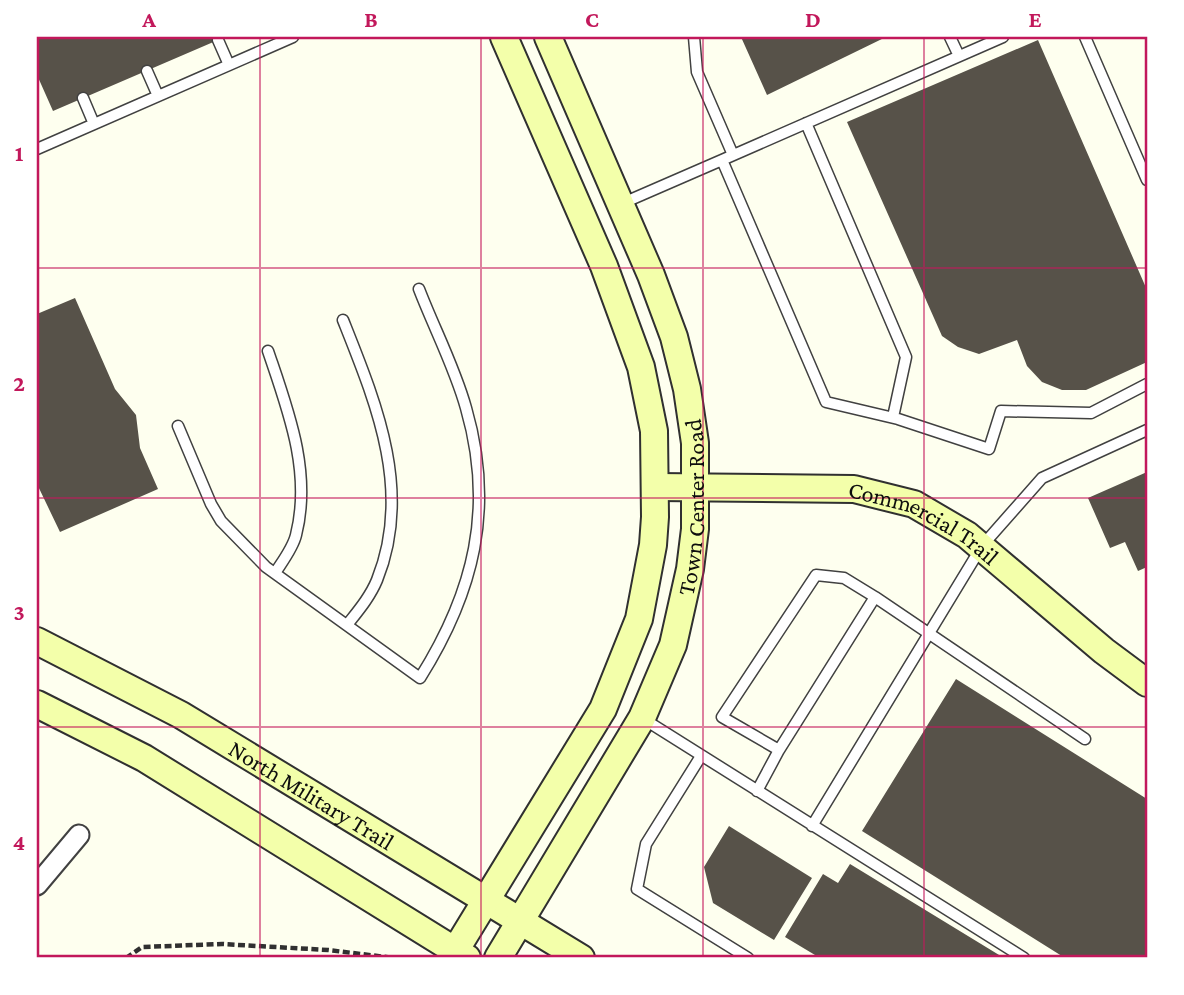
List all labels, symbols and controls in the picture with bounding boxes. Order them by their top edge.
text: A [141,6,156,32]
text: B [364,6,378,32]
text: C [585,6,599,32]
text: D [805,6,821,32]
text: E [1028,6,1042,32]
text: 1 [15,140,24,166]
text: 2 [13,370,25,396]
street label: Town Center Road [671,417,709,598]
street label: Commercial Trail [846,475,1005,570]
text: 3 [13,599,25,625]
street label: North Military Trail [224,734,399,855]
text: 4 [13,829,25,855]

